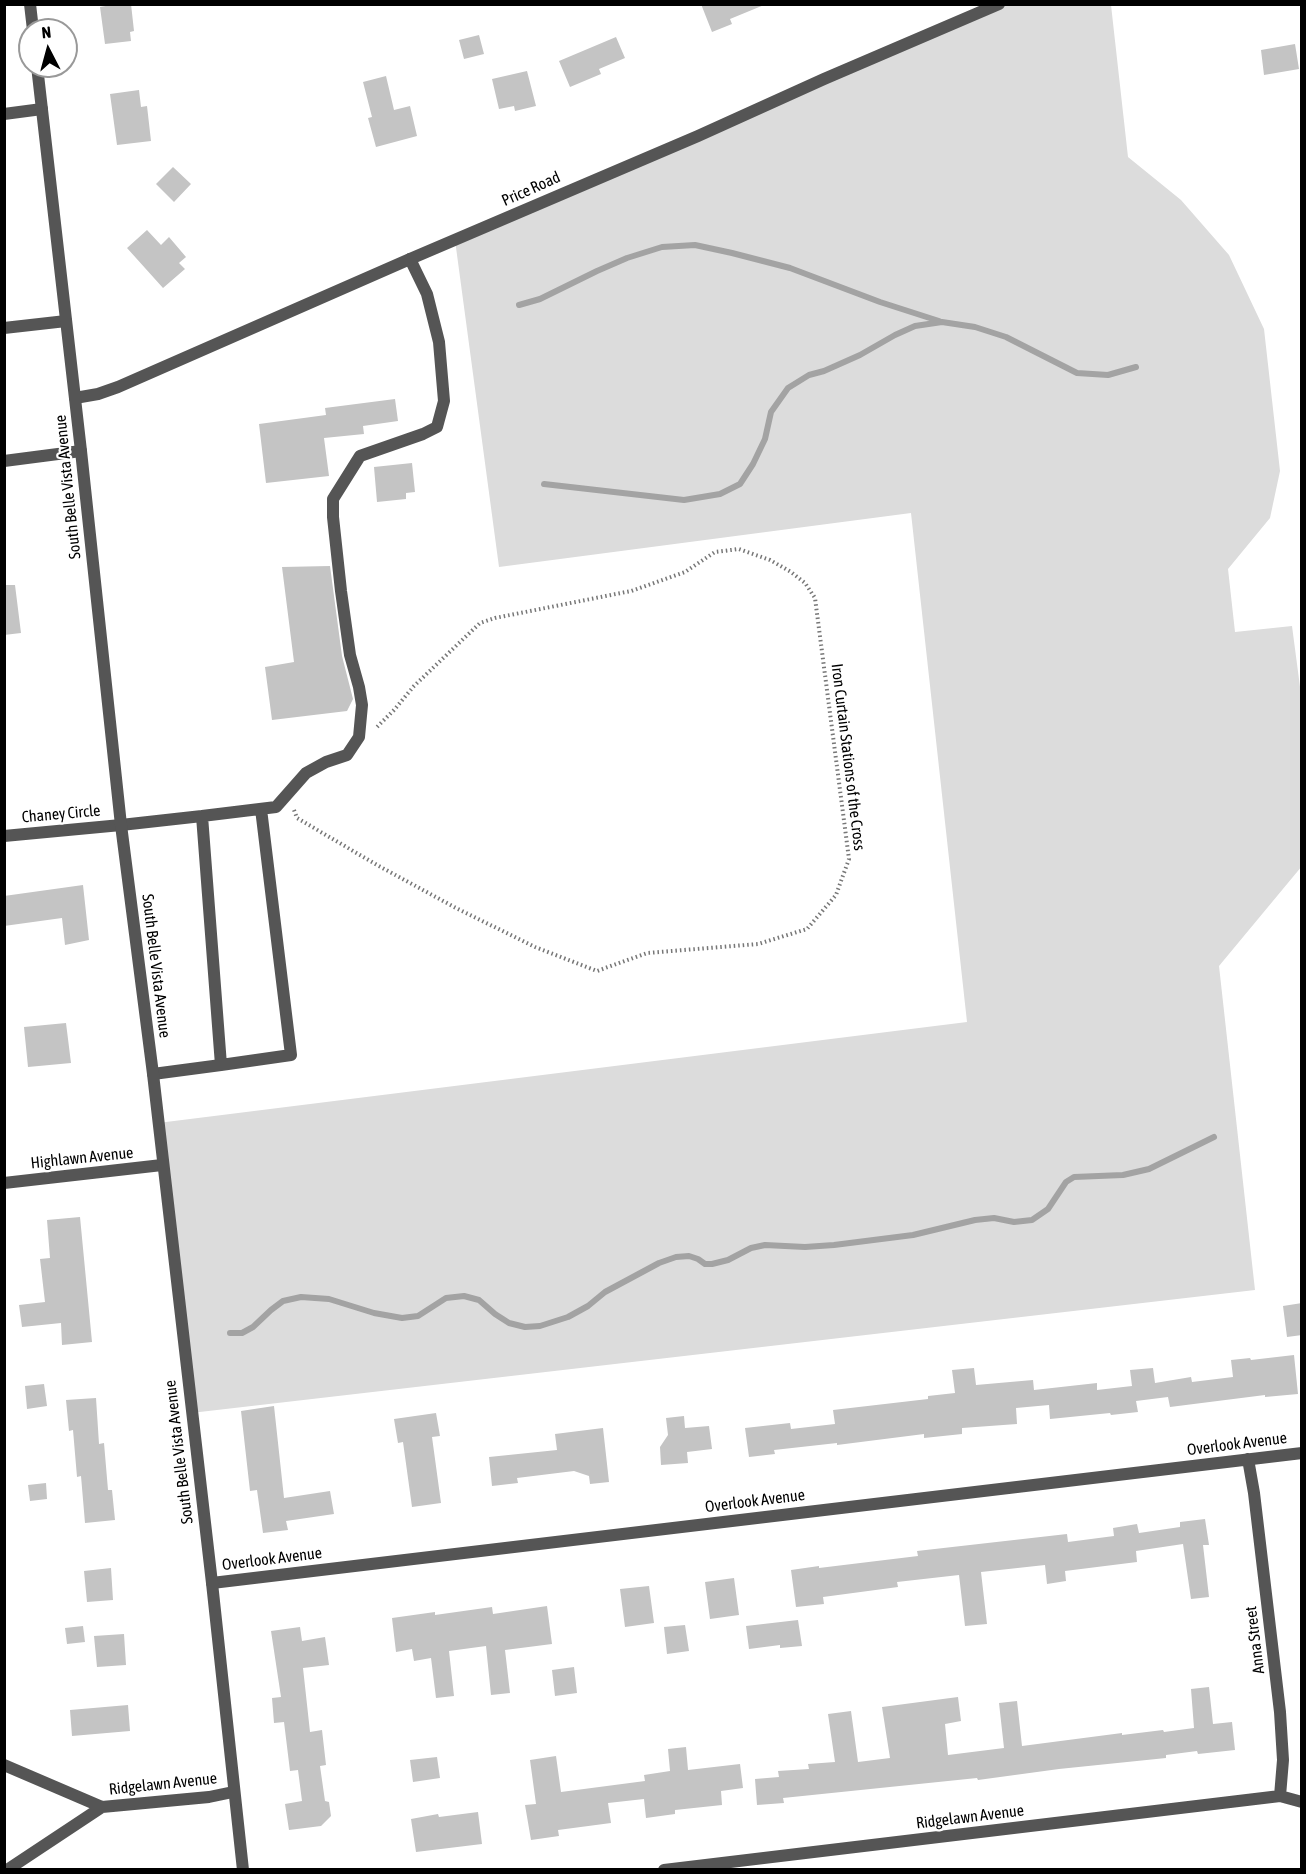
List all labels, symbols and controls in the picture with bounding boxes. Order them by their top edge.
north arrow [18,18,78,78]
text: N [41,23,52,42]
street label: Price Road [499,168,563,210]
street label: South Belle Vista Avenue [51,414,85,560]
street label: Iron Curtain Stations of the Cross [827,662,869,852]
street label: Chaney Circle [21,801,101,827]
street label: South Belle Vista Avenue [138,893,174,1039]
street label: Highlawn Avenue [30,1143,134,1173]
street label: South Belle Vista Avenue [161,1379,197,1525]
street label: Overlook Avenue [1186,1428,1288,1460]
street label: Overlook Avenue [704,1485,806,1517]
street label: Overlook Avenue [221,1543,323,1575]
street label: Anna Street [1241,1605,1269,1675]
street label: Ridgelawn Avenue [108,1769,218,1799]
street label: Ridgelawn Avenue [915,1801,1025,1833]

